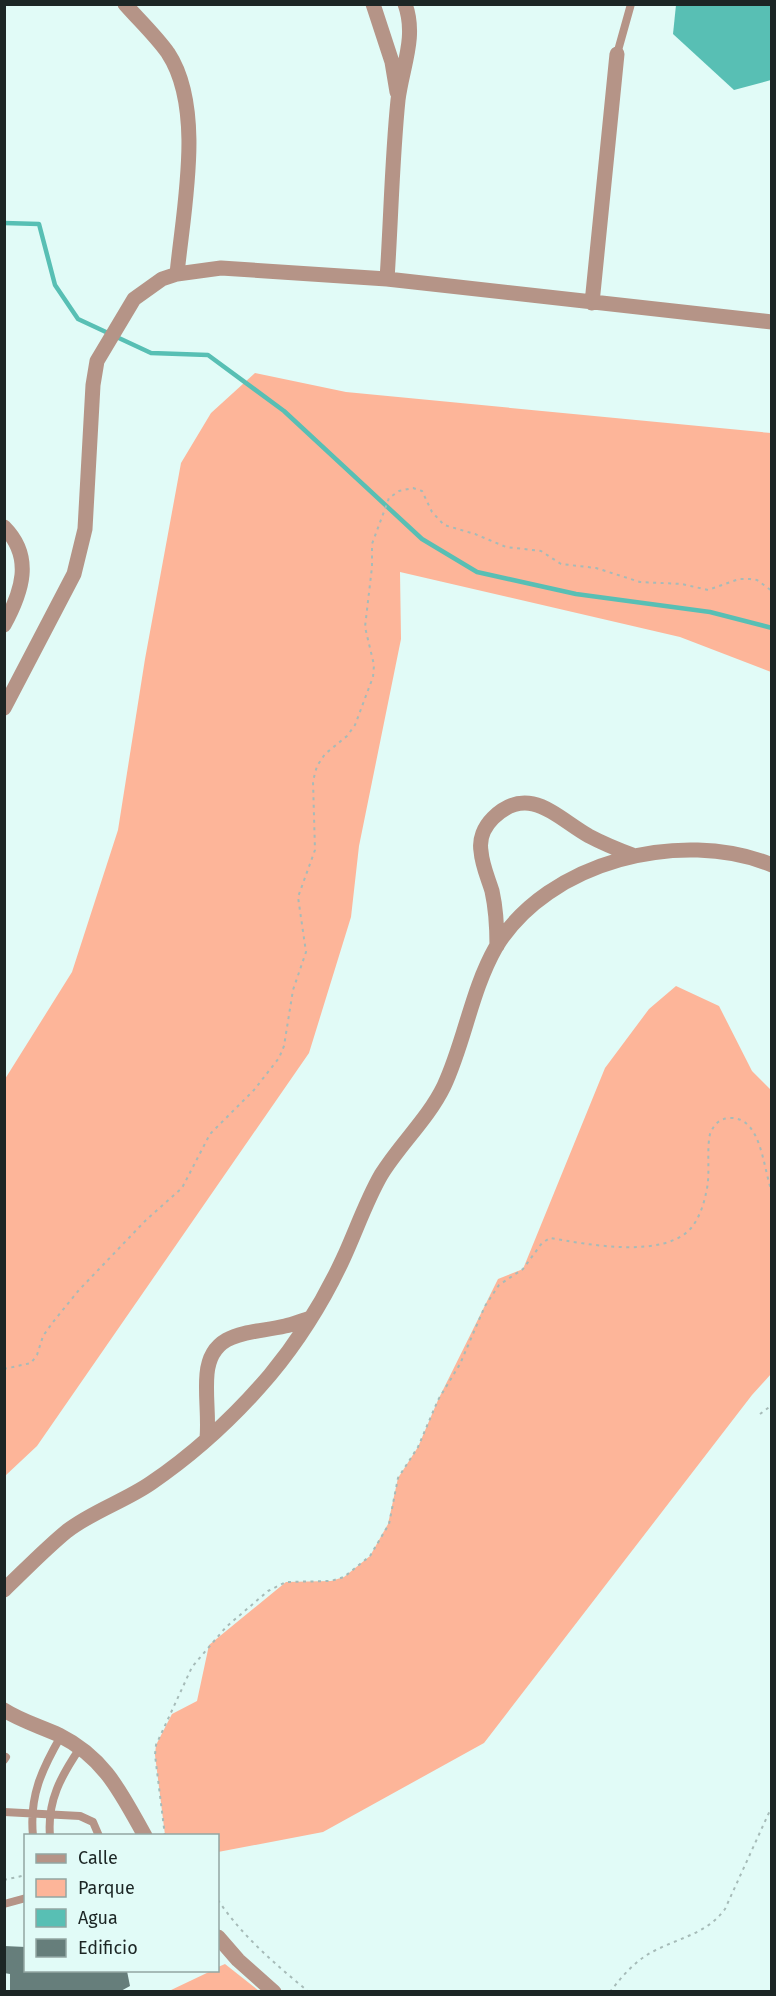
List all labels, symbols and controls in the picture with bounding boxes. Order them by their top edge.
legend [24,1834,219,1972]
text: Calle [78,1847,118,1869]
text: Parque [78,1877,135,1899]
text: Agua [78,1907,118,1929]
text: Edificio [78,1937,138,1959]

